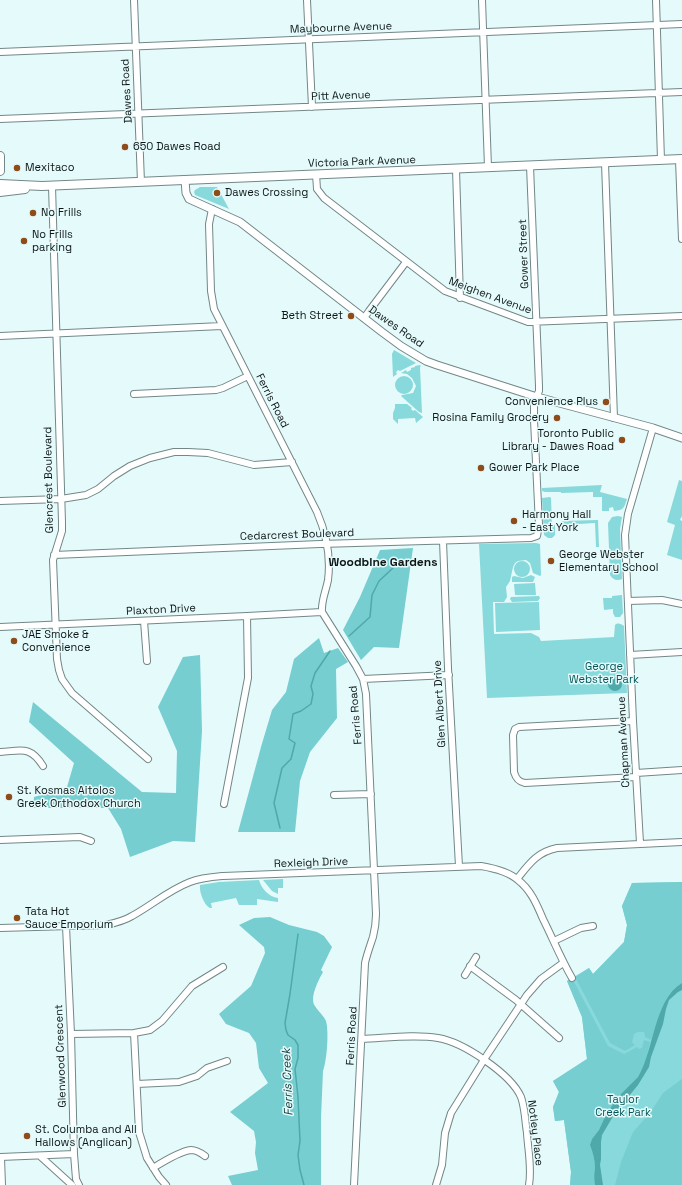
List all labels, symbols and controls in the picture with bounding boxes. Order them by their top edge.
street label: Maybourne Avenue [290,20,392,36]
street label: Dawes Road [119,59,135,123]
street label: Pitt Avenue [311,88,371,104]
place label: 650 Dawes Road [133,140,221,154]
marker: 650 Dawes Road [120,142,130,152]
street label: Victoria Park Avenue [308,154,416,170]
place label: Mexitaco [25,161,74,175]
marker: Mexitaco [12,163,22,173]
place label: Dawes Crossing [225,186,308,200]
marker: Dawes Crossing [212,188,222,198]
place label: No Frills [41,206,82,220]
marker: No Frills [28,208,38,218]
street label: Gower Street [516,219,532,289]
place label: No Frills parking [32,228,73,254]
marker: No Frills parking [19,236,29,246]
street label: Meighen Avenue [447,275,533,317]
street label: Dawes Road [366,303,426,351]
place label: Beth Street [281,309,343,323]
marker: Beth Street [346,311,356,321]
street label: Ferris Road [253,372,291,430]
place label: Convenience Plus [505,395,598,409]
marker: Convenience Plus [601,397,611,407]
place label: Rosina Family Grocery [432,411,549,425]
marker: Rosina Family Grocery [552,413,562,423]
street label: Glencrest Boulevard [41,427,57,533]
place label: Toronto Public Library - Dawes Road [502,427,614,453]
marker: Toronto Public Library - Dawes Road [617,435,627,445]
place label: Gower Park Place [489,461,579,475]
marker: Gower Park Place [476,463,486,473]
place label: Harmony Hall - East York [522,508,591,534]
marker: Harmony Hall - East York [509,516,519,526]
street label: Cedarcrest Boulevard [240,526,354,544]
place label: George Webster Elementary School [559,548,658,574]
district label: Woodbine Gardens [329,556,437,570]
marker: George Webster Elementary School [546,556,556,566]
street label: Plaxton Drive [126,602,196,618]
place label: JAE Smoke & Convenience [22,628,90,654]
marker: JAE Smoke & Convenience [9,636,19,646]
street label: Glen Albert Drive [431,660,449,748]
park label: George Webster Park [569,660,639,686]
street label: Ferris Road [347,685,365,745]
street label: Chapman Avenue [615,696,633,788]
place label: St. Kosmas Aitolos Greek Orthodox Church [17,784,141,810]
marker: St. Kosmas Aitolos Greek Orthodox Church [4,792,14,802]
street label: Rexleigh Drive [274,855,348,871]
place label: Tata Hot Sauce Emporium [25,905,113,931]
marker: Tata Hot Sauce Emporium [12,913,22,923]
street label: Glenwood Crescent [53,1004,69,1108]
street label: Ferris Road [344,1006,360,1066]
water label: Ferris Creek [280,1048,296,1116]
park label: Taylor Creek Park [595,1093,651,1119]
street label: Notley Place [524,1099,546,1167]
place label: St. Columba and All Hallows (Anglican) [35,1123,137,1149]
marker: St. Columba and All Hallows (Anglican) [22,1131,32,1141]

